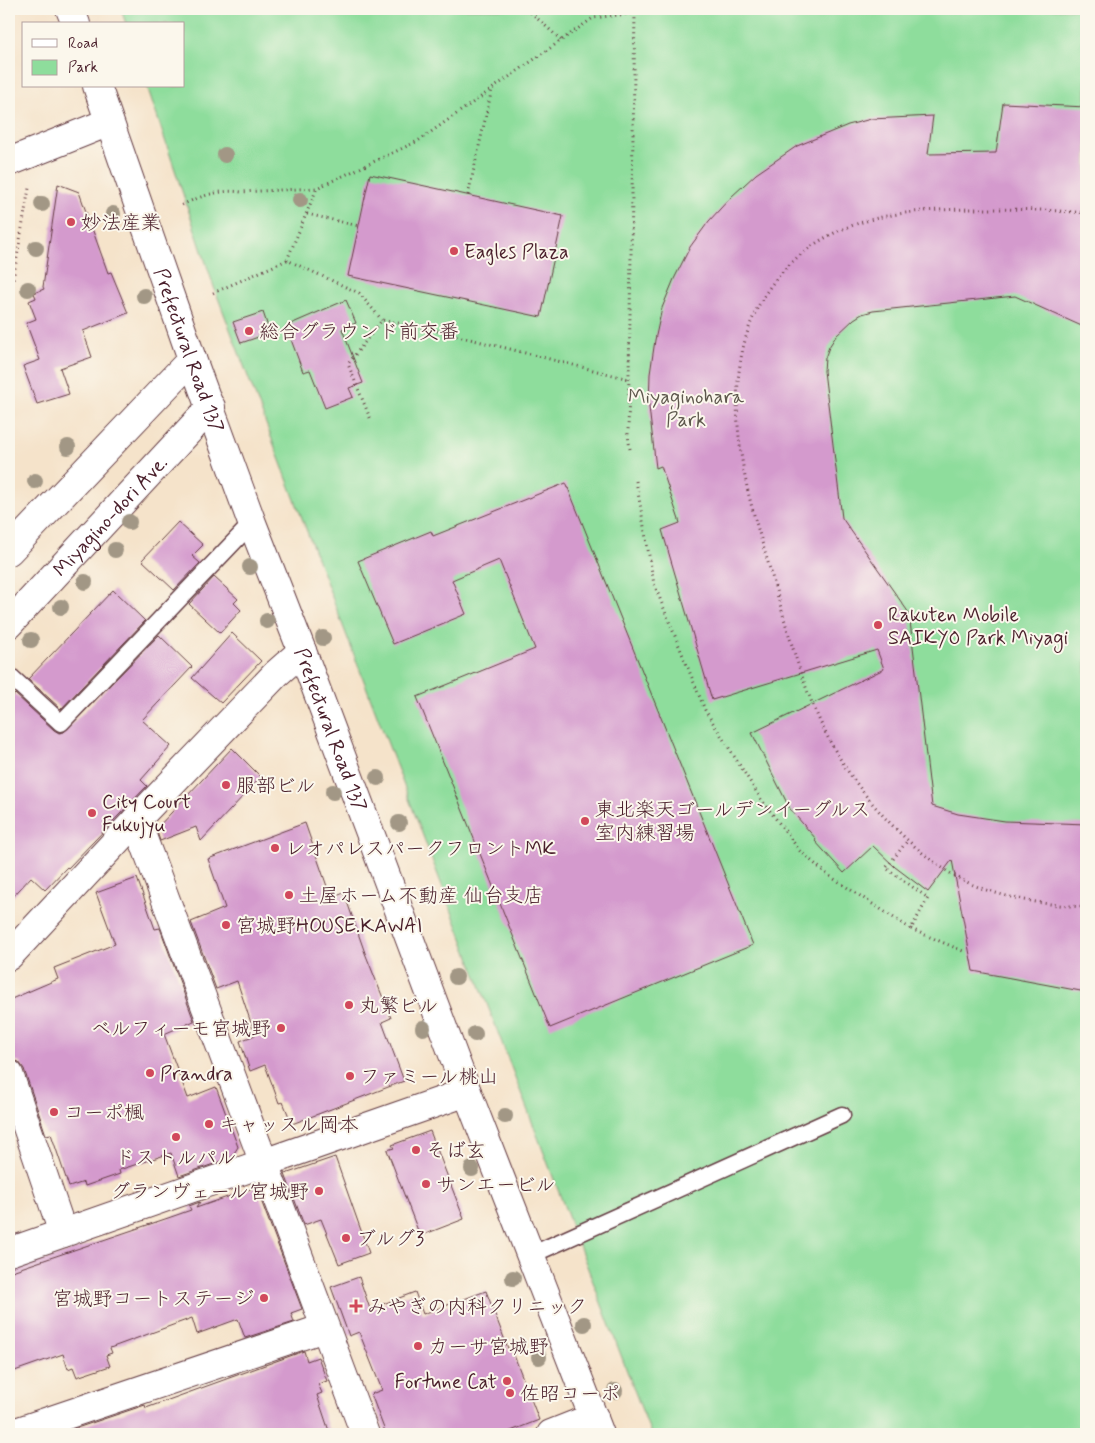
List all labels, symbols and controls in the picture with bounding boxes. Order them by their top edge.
legend [22,22,185,88]
text: Road [68,34,98,54]
text: Park [68,58,98,78]
place label: 妙法産業 [81,210,161,237]
marker: 妙法産業 [65,216,77,228]
place label: Eagles Plaza [464,239,569,266]
marker: Eagles Plaza [448,245,460,257]
street label: Prefectural Road 137 [146,265,230,437]
place label: 総合グラウンド前交番 [259,319,459,346]
marker: 総合グラウンド前交番 [243,325,255,337]
park label: Miyaginohara Park [628,384,745,434]
street label: Miyagino-dori Ave. [48,450,174,583]
place label: Rakuten Mobile SAIKYO Park Miyagi [888,602,1068,653]
marker: Rakuten Mobile SAIKYO Park Miyagi [872,619,884,631]
street label: Prefectural Road 137 [287,644,373,816]
place label: 服部ビル [236,773,316,800]
marker: 服部ビル [220,779,232,791]
place label: City Court Fukujyu [102,789,191,839]
place label: 東北楽天ゴールデンイーグルス 室内練習場 [595,797,870,847]
marker: City Court Fukujyu [86,807,98,819]
marker: 東北楽天ゴールデンイーグルス 室内練習場 [579,815,591,827]
place label: レオパレスパークフロントMK [285,836,557,863]
marker: レオパレスパークフロントMK [269,842,281,854]
place label: 土屋ホーム不動産 仙台支店 [299,883,544,910]
marker: 土屋ホーム不動産 仙台支店 [283,889,295,901]
place label: 宮城野HOUSE.KAWAI [236,913,423,940]
marker: 宮城野HOUSE.KAWAI [220,919,232,931]
place label: 丸繁ビル [359,993,439,1020]
marker: 丸繁ビル [343,999,355,1011]
place label: ベルフィーモ宮城野 [91,1016,271,1043]
marker: ベルフィーモ宮城野 [275,1022,287,1034]
place label: Prandra [160,1061,233,1088]
place label: ファミール桃山 [360,1064,498,1091]
marker: Prandra [144,1067,156,1079]
marker: ファミール桃山 [344,1070,356,1082]
place label: コーポ楓 [64,1100,144,1127]
marker: コーポ楓 [48,1106,60,1118]
place label: キャッスル岡本 [219,1112,359,1139]
marker: キャッスル岡本 [203,1118,215,1130]
marker: ドストルパル [170,1131,182,1143]
place label: そば玄 [426,1138,486,1165]
marker: そば玄 [410,1144,422,1156]
place label: ドストルパル [115,1145,237,1172]
place label: サンエービル [436,1172,556,1199]
marker: サンエービル [420,1178,432,1190]
place label: グランヴェール宮城野 [110,1179,309,1206]
marker: グランヴェール宮城野 [313,1185,325,1197]
place label: ブルグ3 [356,1226,424,1253]
marker: ブルグ3 [340,1232,352,1244]
place label: 宮城野コートステージ [52,1286,254,1313]
marker: 宮城野コートステージ [258,1292,270,1304]
place label: みやぎの内科クリニック [367,1294,587,1321]
marker: みやぎの内科クリニック [349,1299,363,1313]
place label: カーサ宮城野 [428,1334,549,1361]
marker: カーサ宮城野 [412,1340,424,1352]
place label: Fortune Cat [394,1369,497,1396]
marker: Fortune Cat [501,1375,513,1387]
place label: 佐昭コーポ [520,1381,620,1408]
marker: 佐昭コーポ [504,1387,516,1399]

